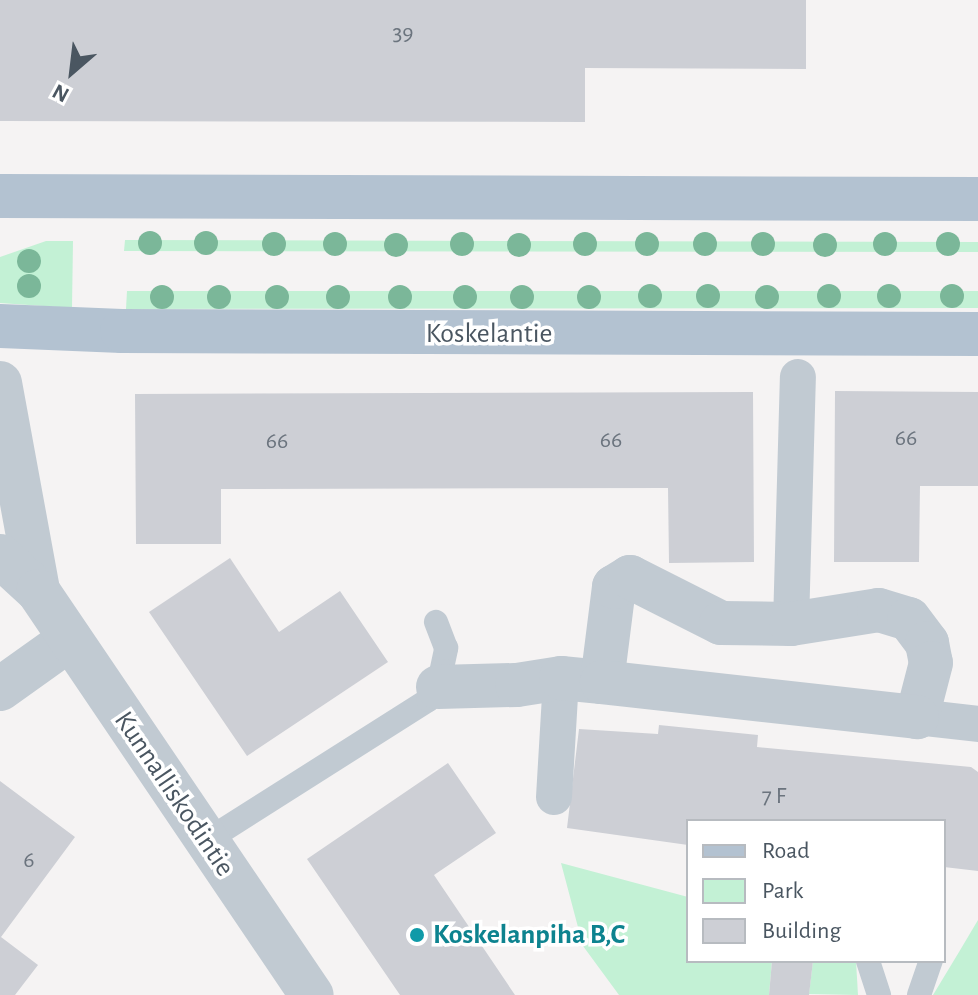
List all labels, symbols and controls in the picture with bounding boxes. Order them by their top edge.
house number: 39 [392,20,414,48]
north arrow [32,32,112,112]
text: N [49,80,73,106]
street label: Koskelantie [426,317,552,351]
house number: 66 [895,425,917,453]
house number: 66 [600,427,622,455]
house number: 66 [266,428,288,456]
street label: Kunnalliskodintie [106,705,242,883]
house number: 7 F [762,783,786,811]
legend [686,819,946,963]
text: Road [762,839,810,863]
house number: 6 [23,847,35,875]
text: Park [762,879,803,903]
place label: Koskelanpiha B,C [433,918,625,952]
text: Building [762,919,841,943]
marker: Koskelanpiha B,C [408,926,426,944]

